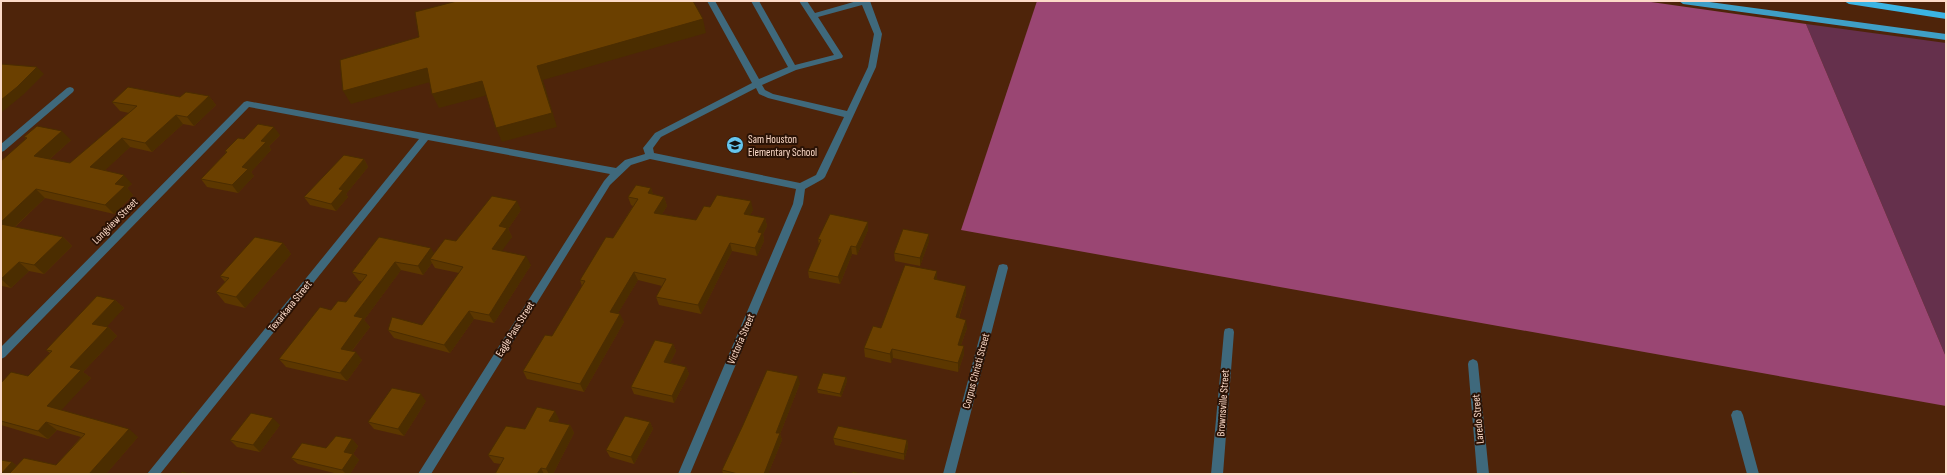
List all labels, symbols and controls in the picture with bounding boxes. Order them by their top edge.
place label: Sam Houston Elementary School [748,133,817,159]
school or university icon: Sam Houston Elementary School [725,135,745,155]
street label: Longview Street [89,195,141,247]
street label: Texarkana Street [265,277,315,334]
street label: Eagle Pass Street [493,298,537,359]
street label: Victoria Street [725,311,758,366]
street label: Corpus Christi Street [960,331,992,410]
street label: Brownsville Street [1214,369,1232,437]
street label: Laredo Street [1469,393,1487,444]

